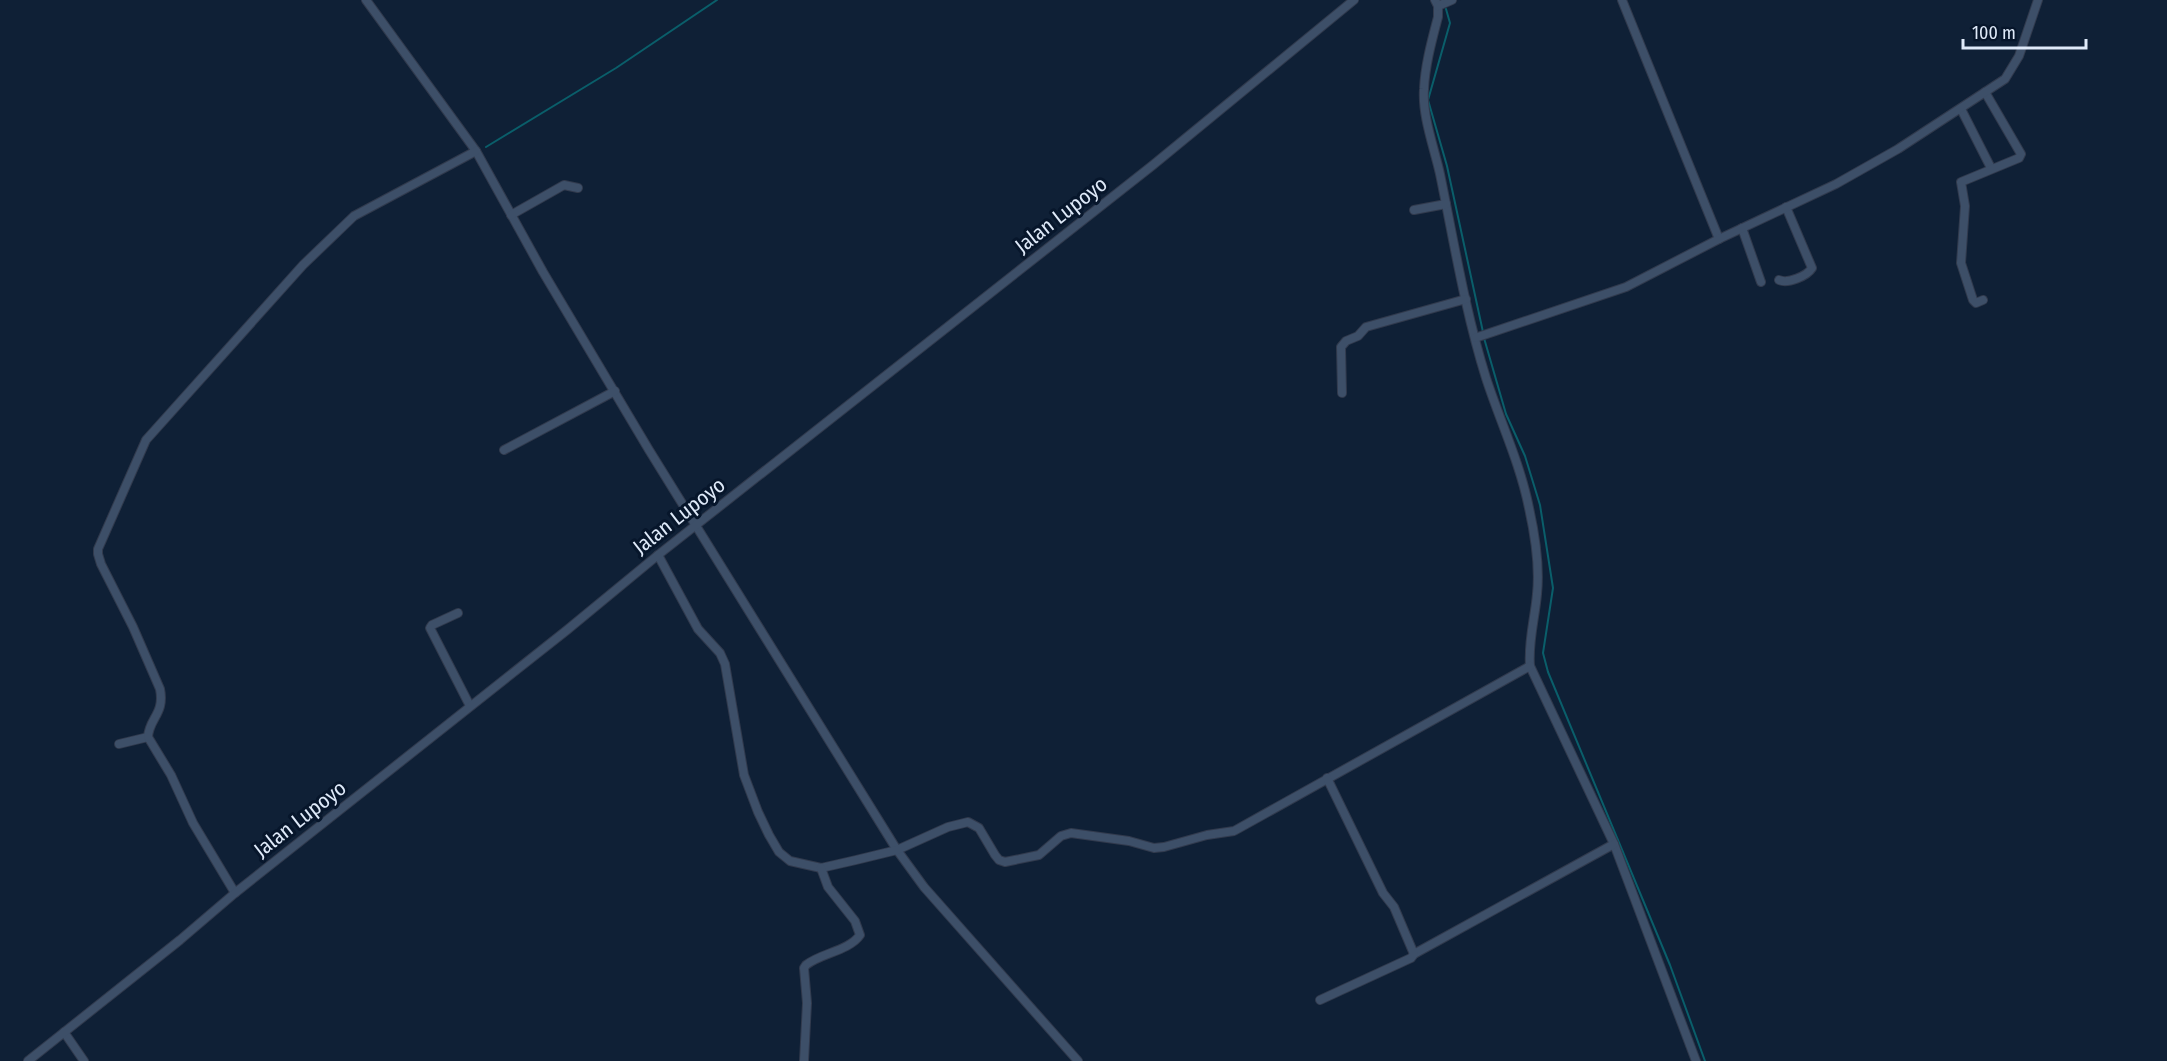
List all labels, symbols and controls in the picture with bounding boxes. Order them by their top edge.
scale bar [1963,12,2086,50]
text: 100 m [1972,22,2016,44]
street label: Jalan Lupoyo [1010,171,1112,259]
street label: Jalan Lupoyo [628,472,730,560]
street label: Jalan Lupoyo [249,775,351,863]

